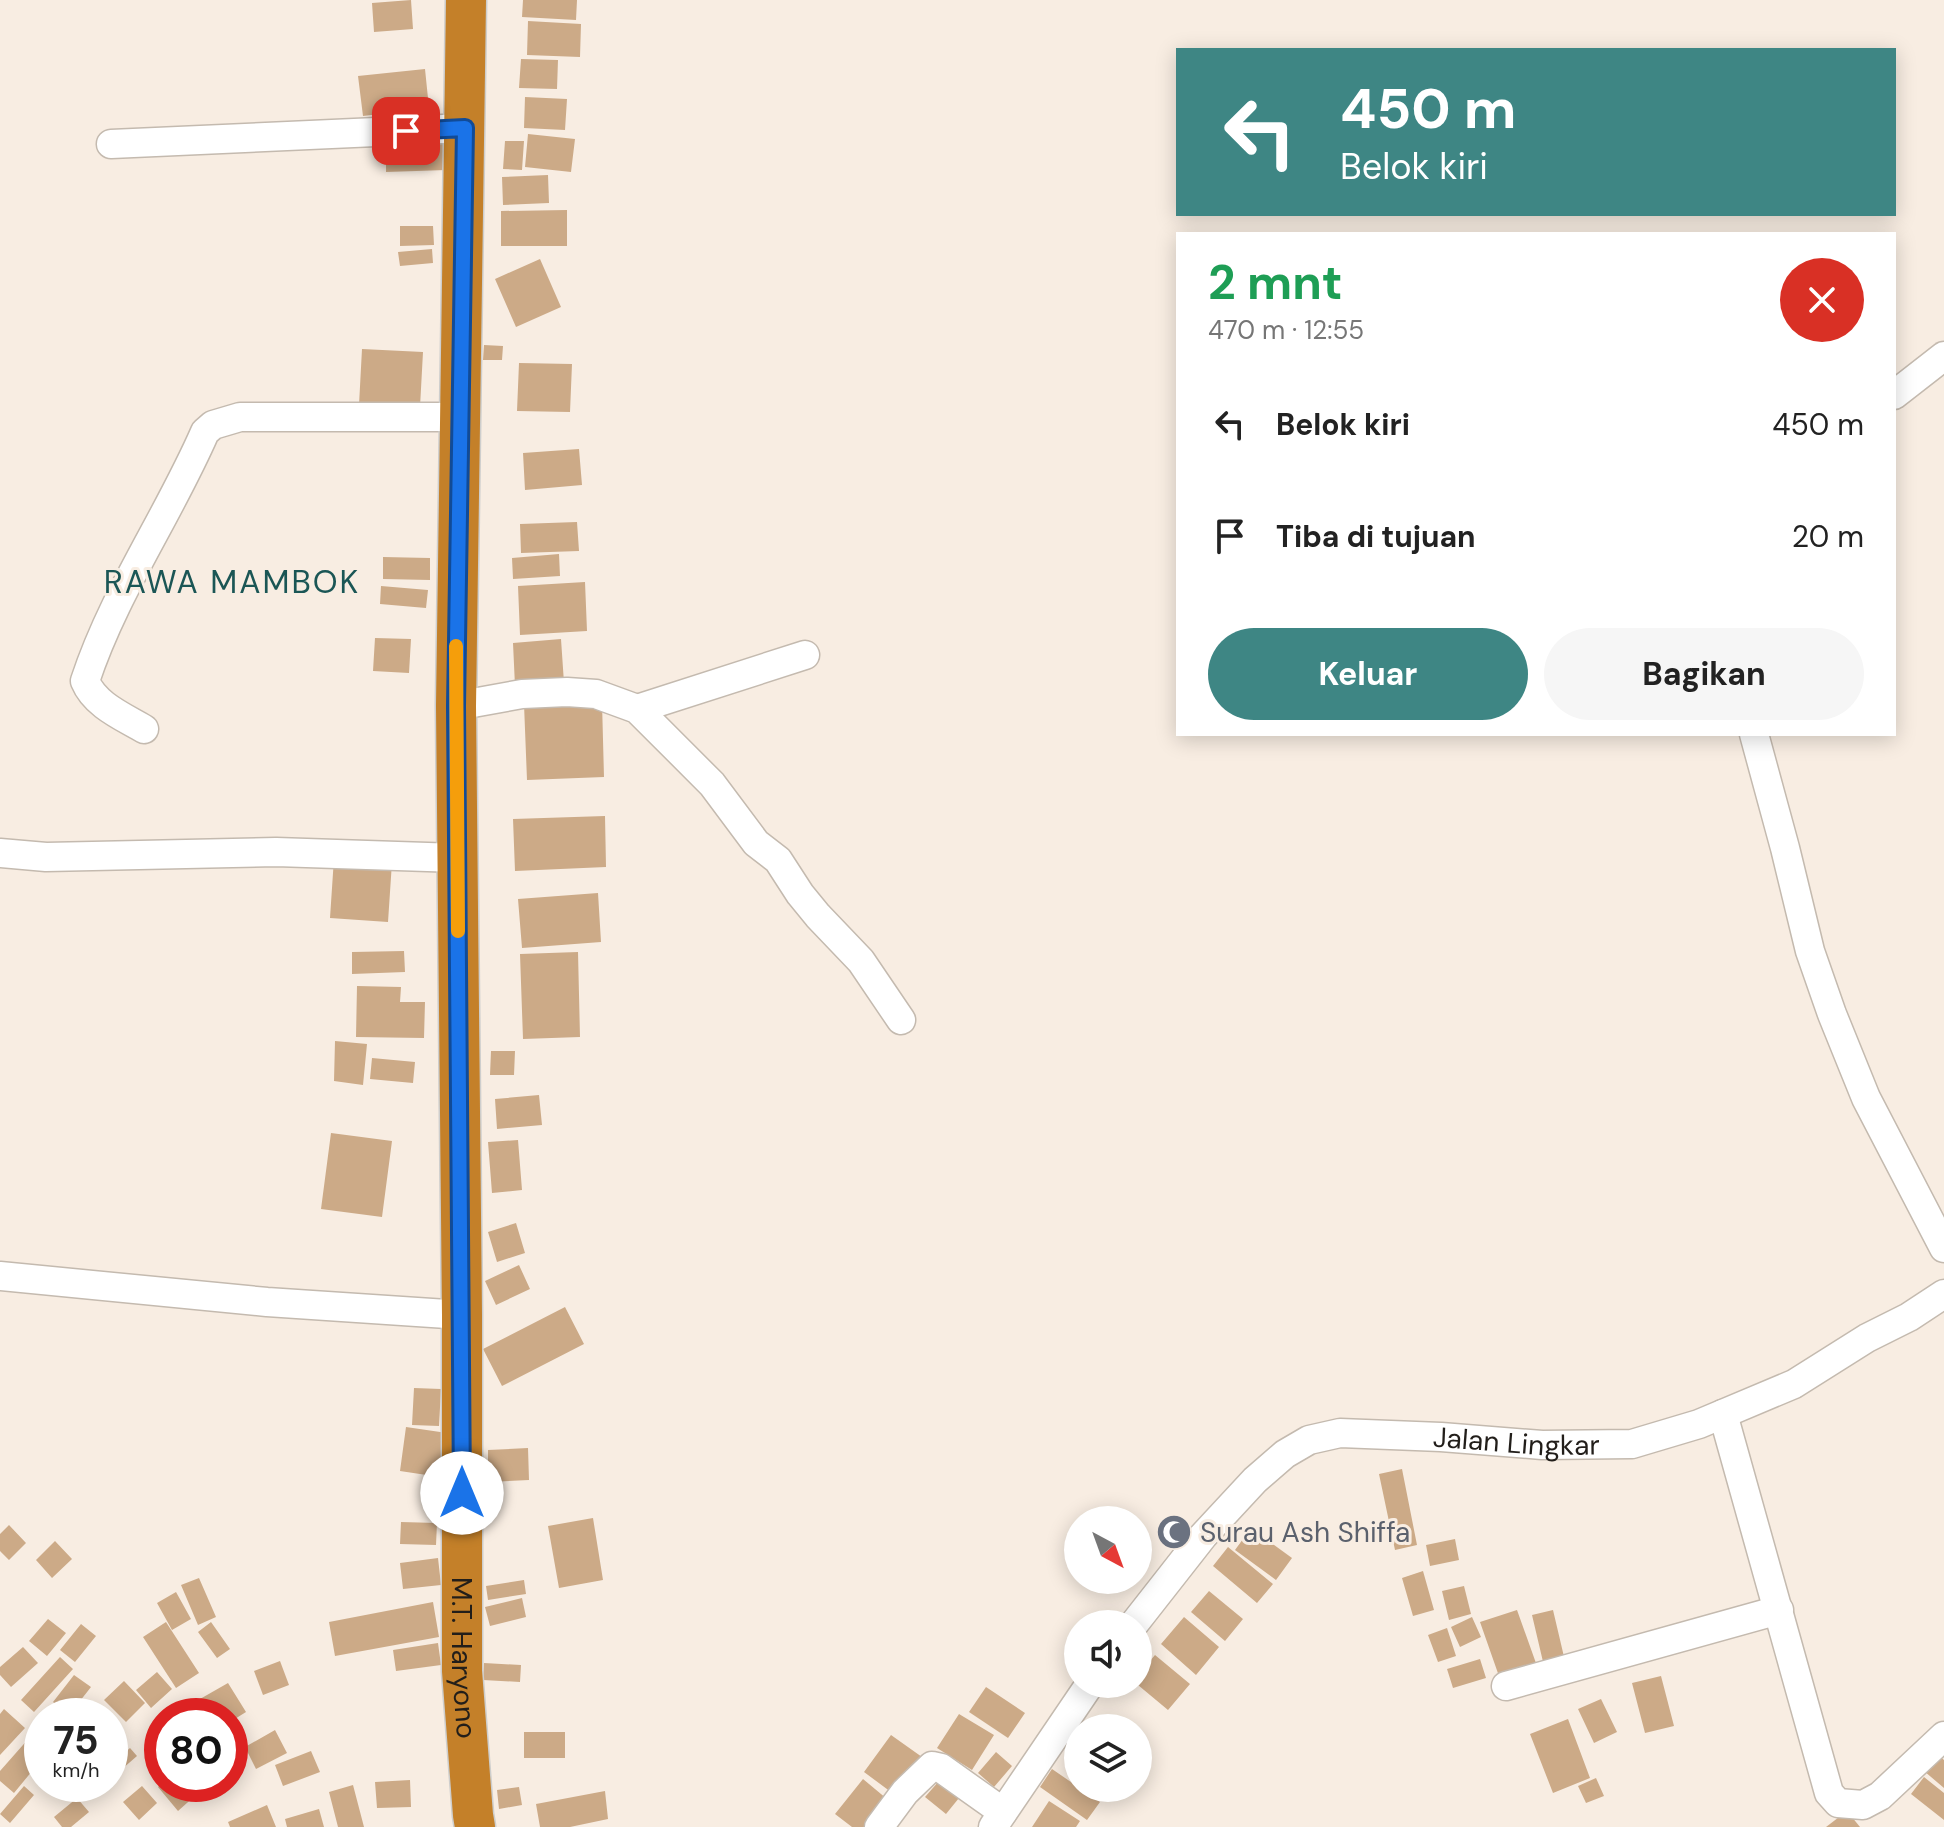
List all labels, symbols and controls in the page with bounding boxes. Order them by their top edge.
text: 450 m [1340,72,1517,145]
icon: left [1208,80,1312,184]
pin [372,97,440,165]
icon: arrive [384,109,428,153]
text: Belok kiri [1340,143,1488,190]
text: 2 mnt [1208,251,1343,314]
button: close [1780,258,1864,342]
text: 470 m · 12:55 [1208,313,1364,347]
icon: left [1208,402,1252,446]
text: Belok kiri [1276,405,1410,444]
text: 450 m [1772,405,1864,444]
icon: arrive [1208,514,1252,558]
text: Tiba di tujuan [1276,517,1476,556]
text: 20 m [1792,517,1864,556]
district label: RAWA MAMBOK [104,561,360,603]
button: Keluar [1208,628,1528,720]
button: Bagikan [1544,628,1864,720]
street label: Jalan Lingkar [1432,1418,1600,1464]
position arrow [420,1451,504,1535]
north arrow [1064,1506,1152,1594]
map controls [1064,1506,1152,1802]
mosque icon: Surau Ash Shiffa [1155,1513,1193,1551]
place label: Surau Ash Shiffa [1200,1514,1410,1551]
street label: M.T. Haryono [444,1577,486,1740]
button: sound [1064,1610,1152,1698]
speed limit sign: 80 [144,1698,248,1802]
text: 75 [53,1714,99,1766]
button: layers [1064,1714,1152,1802]
text: km/h [52,1757,100,1783]

